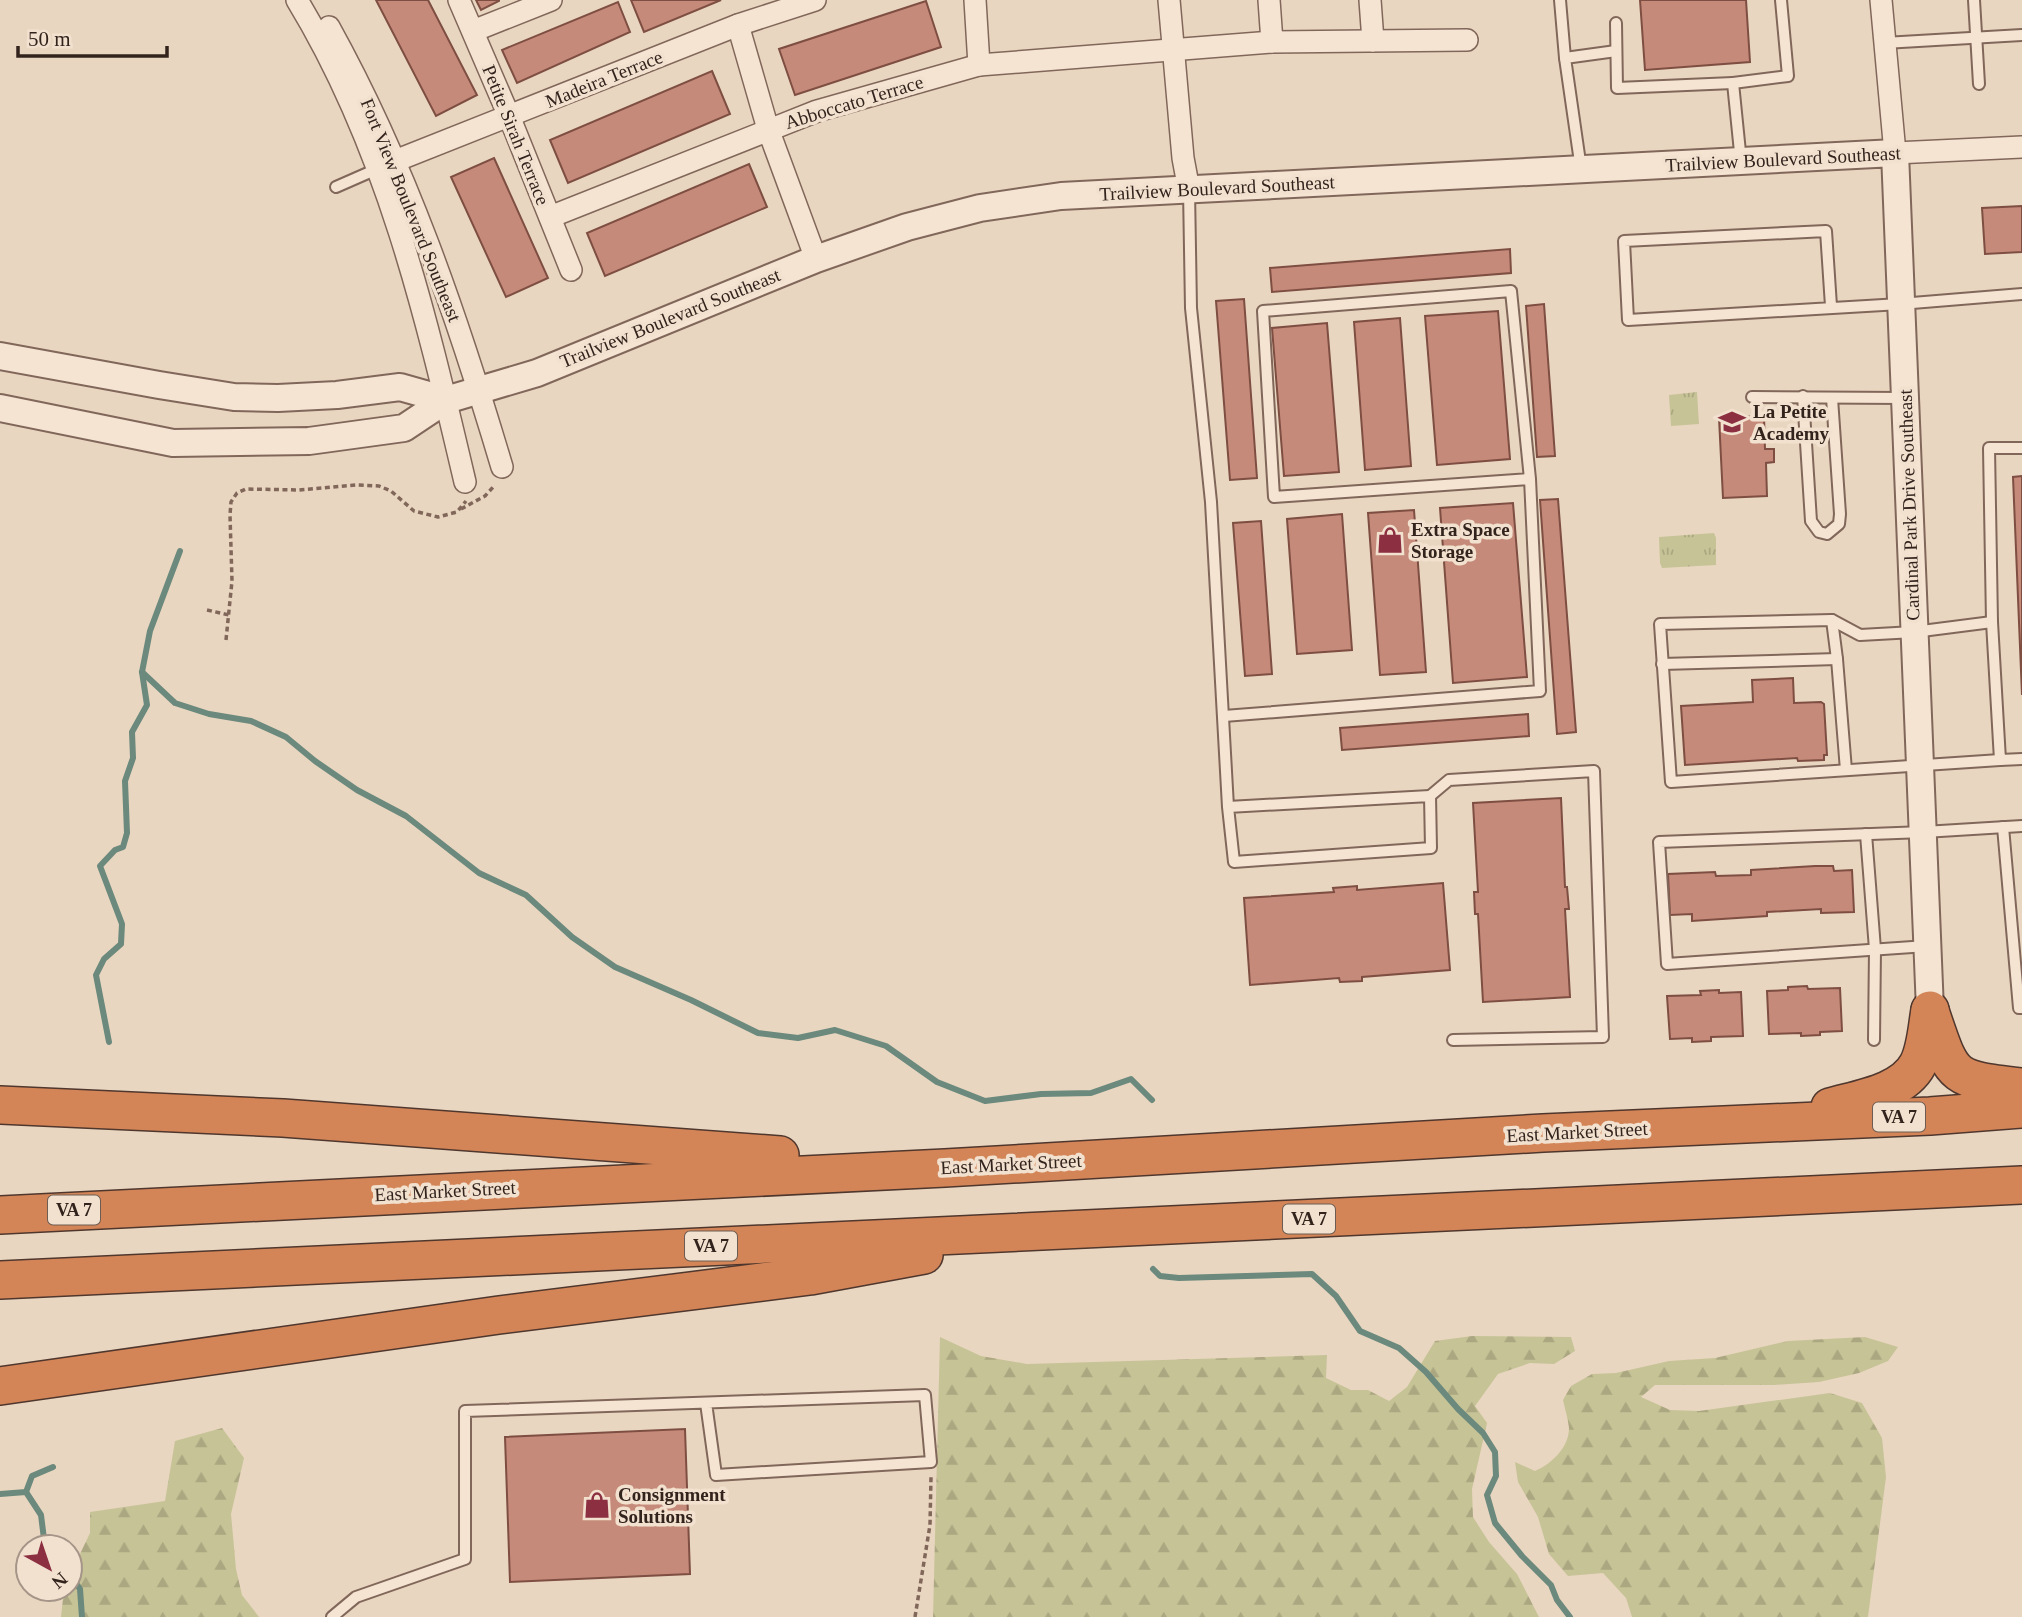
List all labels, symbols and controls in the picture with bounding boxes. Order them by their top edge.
scale bar [18,14,166,58]
text: 50 m [28,27,71,51]
street label: Madeira Terrace [542,46,666,112]
street label: Petite Sirah Terrace [478,62,554,208]
street label: Abboccato Terrace [782,71,926,133]
street label: Fort View Boulevard Southeast [357,95,466,325]
street label: Trailview Boulevard Southeast [1665,142,1902,176]
street label: Trailview Boulevard Southeast [1099,171,1336,205]
street label: Trailview Boulevard Southeast [557,264,784,372]
street label: Cardinal Park Drive Southeast [1894,388,1924,621]
place label: La Petite Academy [1753,401,1829,444]
school or university icon: La Petite Academy [1717,407,1747,437]
place label: Extra Space Storage [1411,519,1510,562]
shop icon: Extra Space Storage [1375,525,1405,555]
road number: VA 7 [1873,1102,1925,1132]
street label: East Market Street [1506,1118,1649,1146]
street label: East Market Street [940,1150,1083,1178]
street label: East Market Street [374,1177,517,1205]
road number: VA 7 [48,1196,100,1224]
road number: VA 7 [1283,1204,1335,1234]
road number: VA 7 [685,1232,737,1260]
place label: Consignment Solutions [618,1484,726,1527]
shop icon: Consignment Solutions [582,1490,612,1520]
north arrow [14,1533,84,1603]
text: N [47,1568,72,1593]

